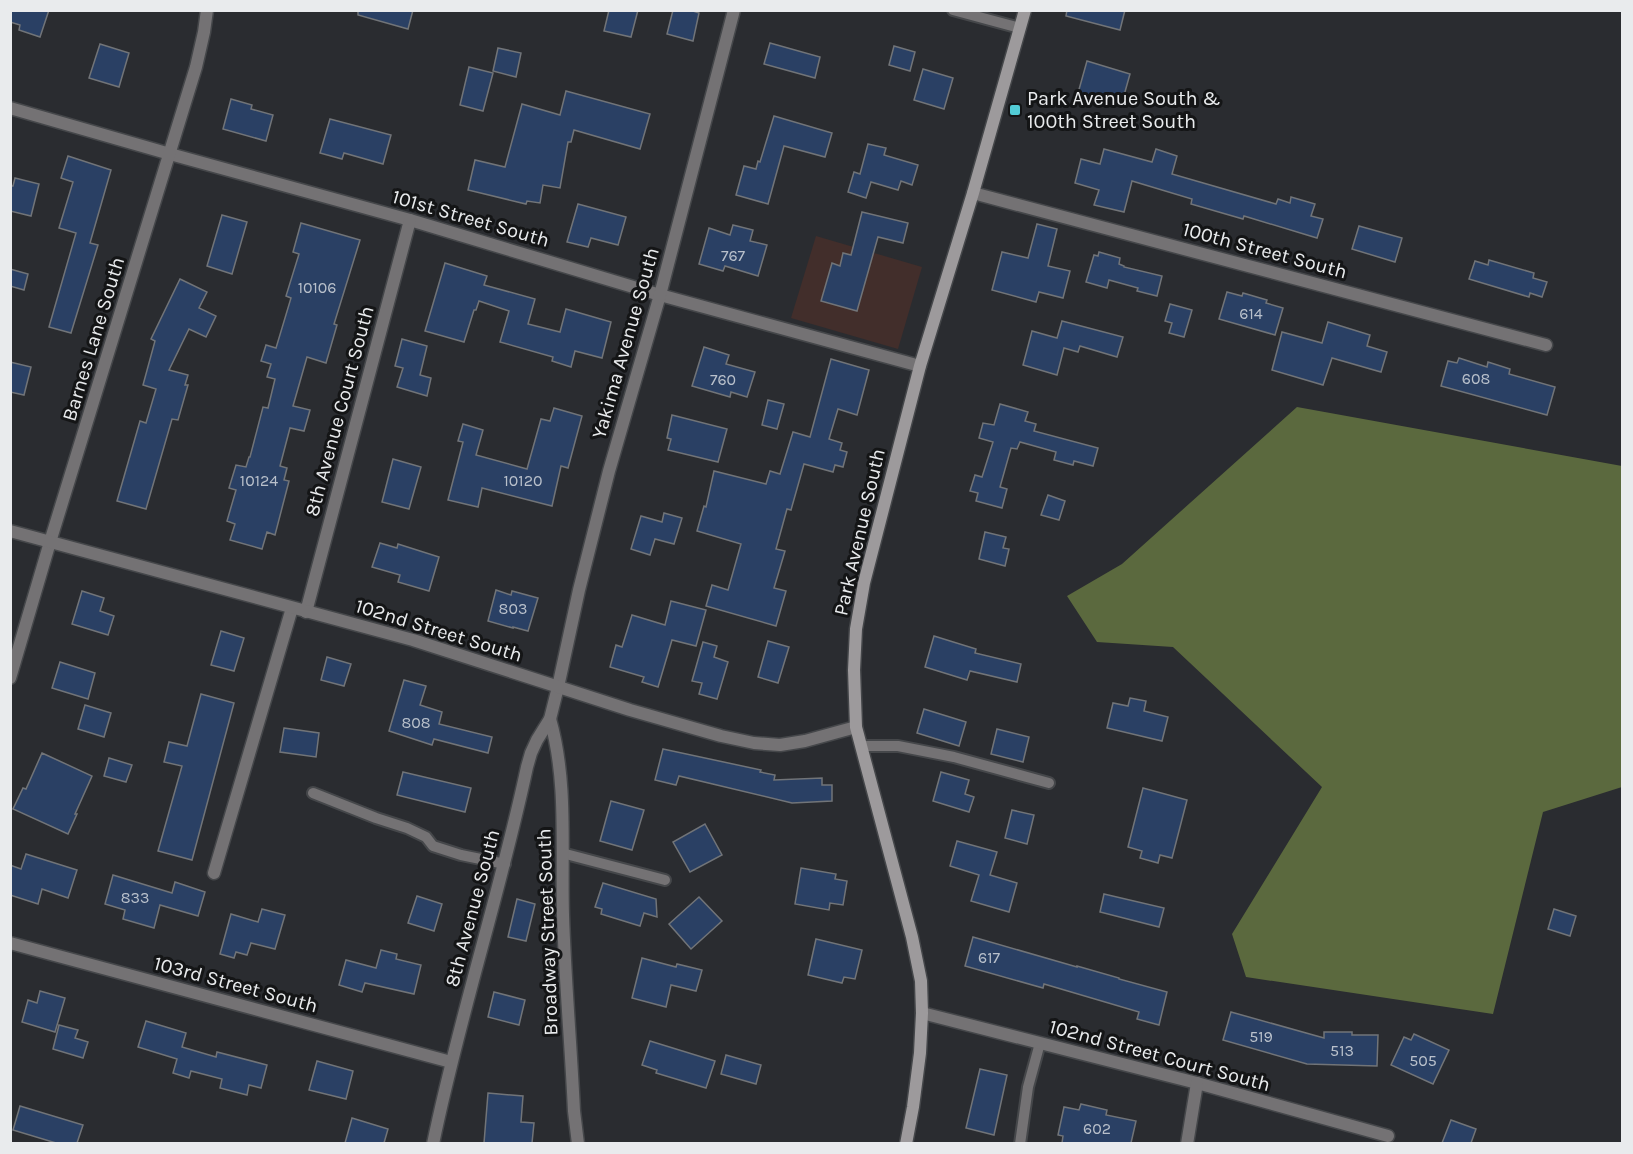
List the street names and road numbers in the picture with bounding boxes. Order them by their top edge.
street label: 101st Street South [390,185,552,252]
street label: 100th Street South [1180,217,1349,283]
street label: Yakima Avenue South [587,245,664,441]
street label: Barnes Lane South [58,254,129,424]
street label: 8th Avenue Court South [300,303,379,519]
street label: Park Avenue South [829,446,890,618]
street label: 102nd Street South [353,594,525,667]
street label: 8th Avenue South [440,827,505,989]
street label: Broadway Street South [532,828,563,1036]
street label: 103rd Street South [152,952,320,1017]
street label: 102nd Street Court South [1047,1015,1273,1096]

